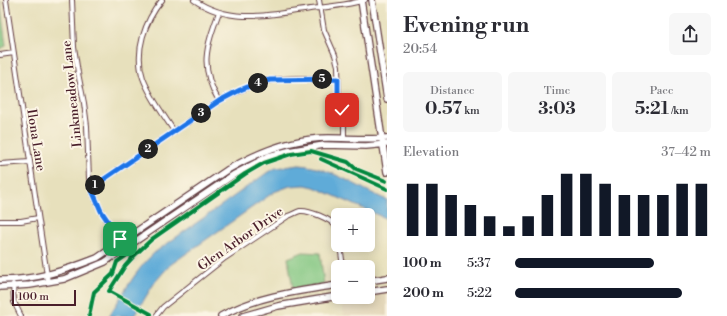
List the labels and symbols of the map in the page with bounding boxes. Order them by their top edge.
street label: Linkmeadow Lane [58,39,86,148]
pin: 5 [312,69,332,89]
pin: 4 [248,73,268,93]
pin [325,93,359,127]
pin: 3 [191,103,211,123]
street label: Ilona Lane [23,108,49,173]
pin: 2 [138,139,158,159]
pin: 1 [85,175,105,195]
street label: Glen Arbor Drive [195,203,287,274]
pin [103,222,137,256]
scale bar [12,288,76,307]

